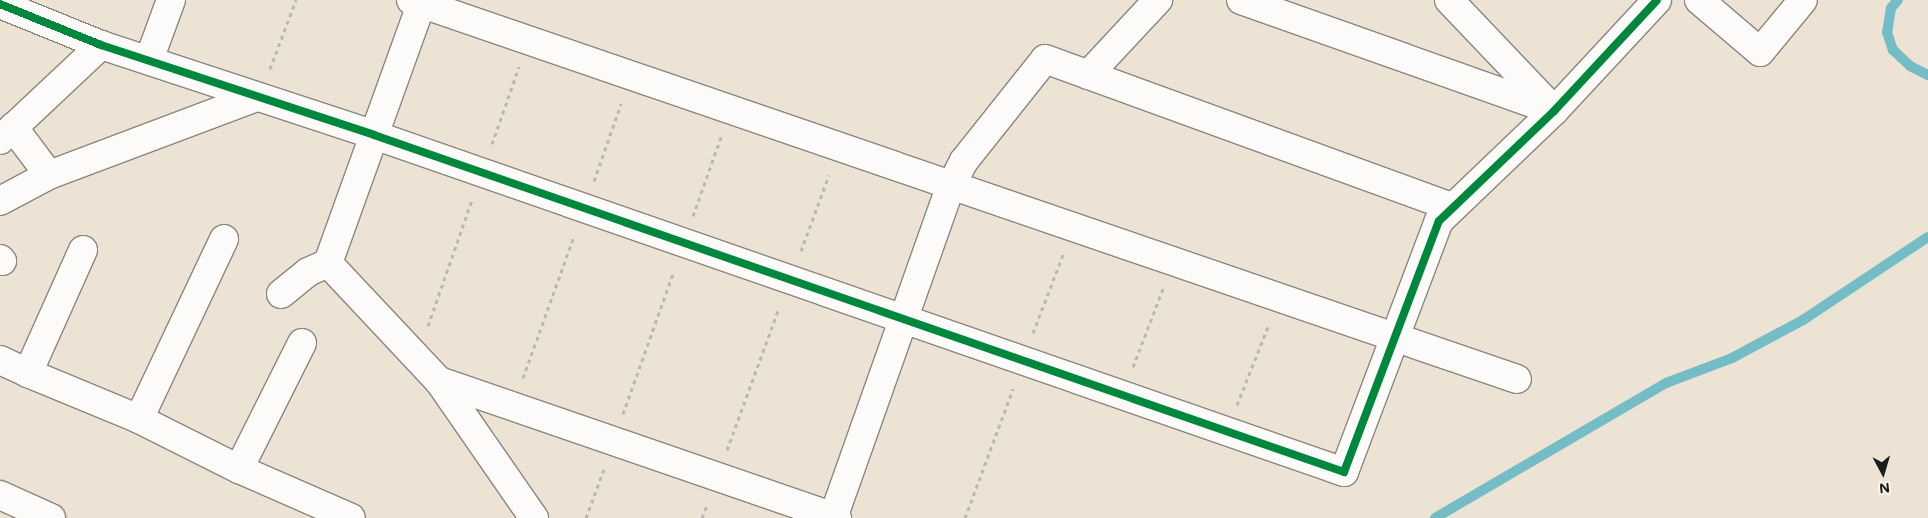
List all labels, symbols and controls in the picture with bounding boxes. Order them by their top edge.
north arrow [1858,448,1908,498]
text: N [1878,478,1891,498]

